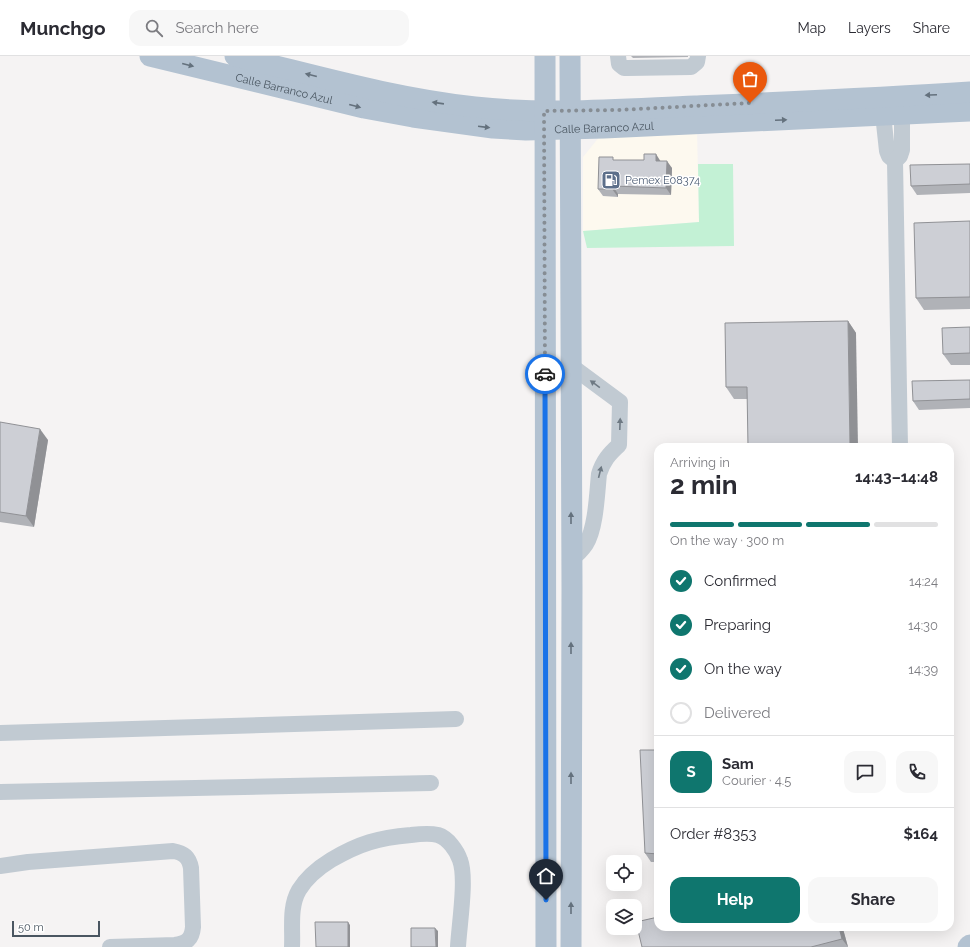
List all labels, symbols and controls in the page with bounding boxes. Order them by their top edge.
search box [129,10,409,46]
text: Munchgo [20,17,105,39]
icon: search [143,17,165,39]
text: Search here [175,19,259,37]
text: Map [798,20,826,36]
text: Layers [848,20,891,36]
text: Share [913,20,950,36]
pin [733,62,767,103]
one-way arrow [182,63,194,69]
icon: bag [739,68,761,90]
street label: Calle Barranco Azul [234,70,334,107]
one-way arrow [305,71,317,77]
one-way arrow [925,91,937,98]
one-way arrow [432,100,444,106]
one-way arrow [350,103,362,109]
one-way arrow [775,116,787,123]
street label: Calle Barranco Azul [554,119,654,136]
one-way arrow [477,123,490,130]
fuel station icon: Pemex E08374 [600,169,622,191]
place label: Pemex E08374 [625,174,700,187]
courier [525,354,565,394]
icon: car [534,363,556,385]
one-way arrow [590,380,600,388]
one-way arrow [616,418,623,430]
text: Arriving in [670,455,730,470]
one-way arrow [597,466,603,478]
text: 14:43–14:48 [855,468,938,486]
text: 2 min [670,470,737,500]
one-way arrow [568,511,574,524]
text: On the way · 300 m [670,533,784,548]
icon: check [670,570,692,592]
text: Confirmed [704,572,777,590]
text: 14:24 [909,574,938,589]
icon: check [670,614,692,636]
text: Preparing [704,616,771,634]
text: 14:30 [908,618,938,633]
one-way arrow [568,641,574,654]
icon: check [670,658,692,680]
text: On the way [704,660,782,678]
text: 14:39 [908,662,938,677]
text: Delivered [704,704,771,722]
button: chat [844,751,886,793]
button: phone [896,751,938,793]
text: Sam [722,755,754,773]
text: S [686,763,696,781]
one-way arrow [568,771,574,784]
text: Courier · 4.5 [722,773,791,788]
text: Order #8353 [670,825,756,843]
text: $164 [903,825,938,843]
map controls [606,855,642,935]
button: locate [606,855,642,891]
pin [529,859,563,900]
icon: home [535,865,557,887]
button: Help [670,877,800,923]
button: Share [808,877,938,923]
button: layers [606,899,642,935]
one-way arrow [568,901,574,914]
scale bar [12,919,100,938]
text: 50 m [18,921,44,934]

